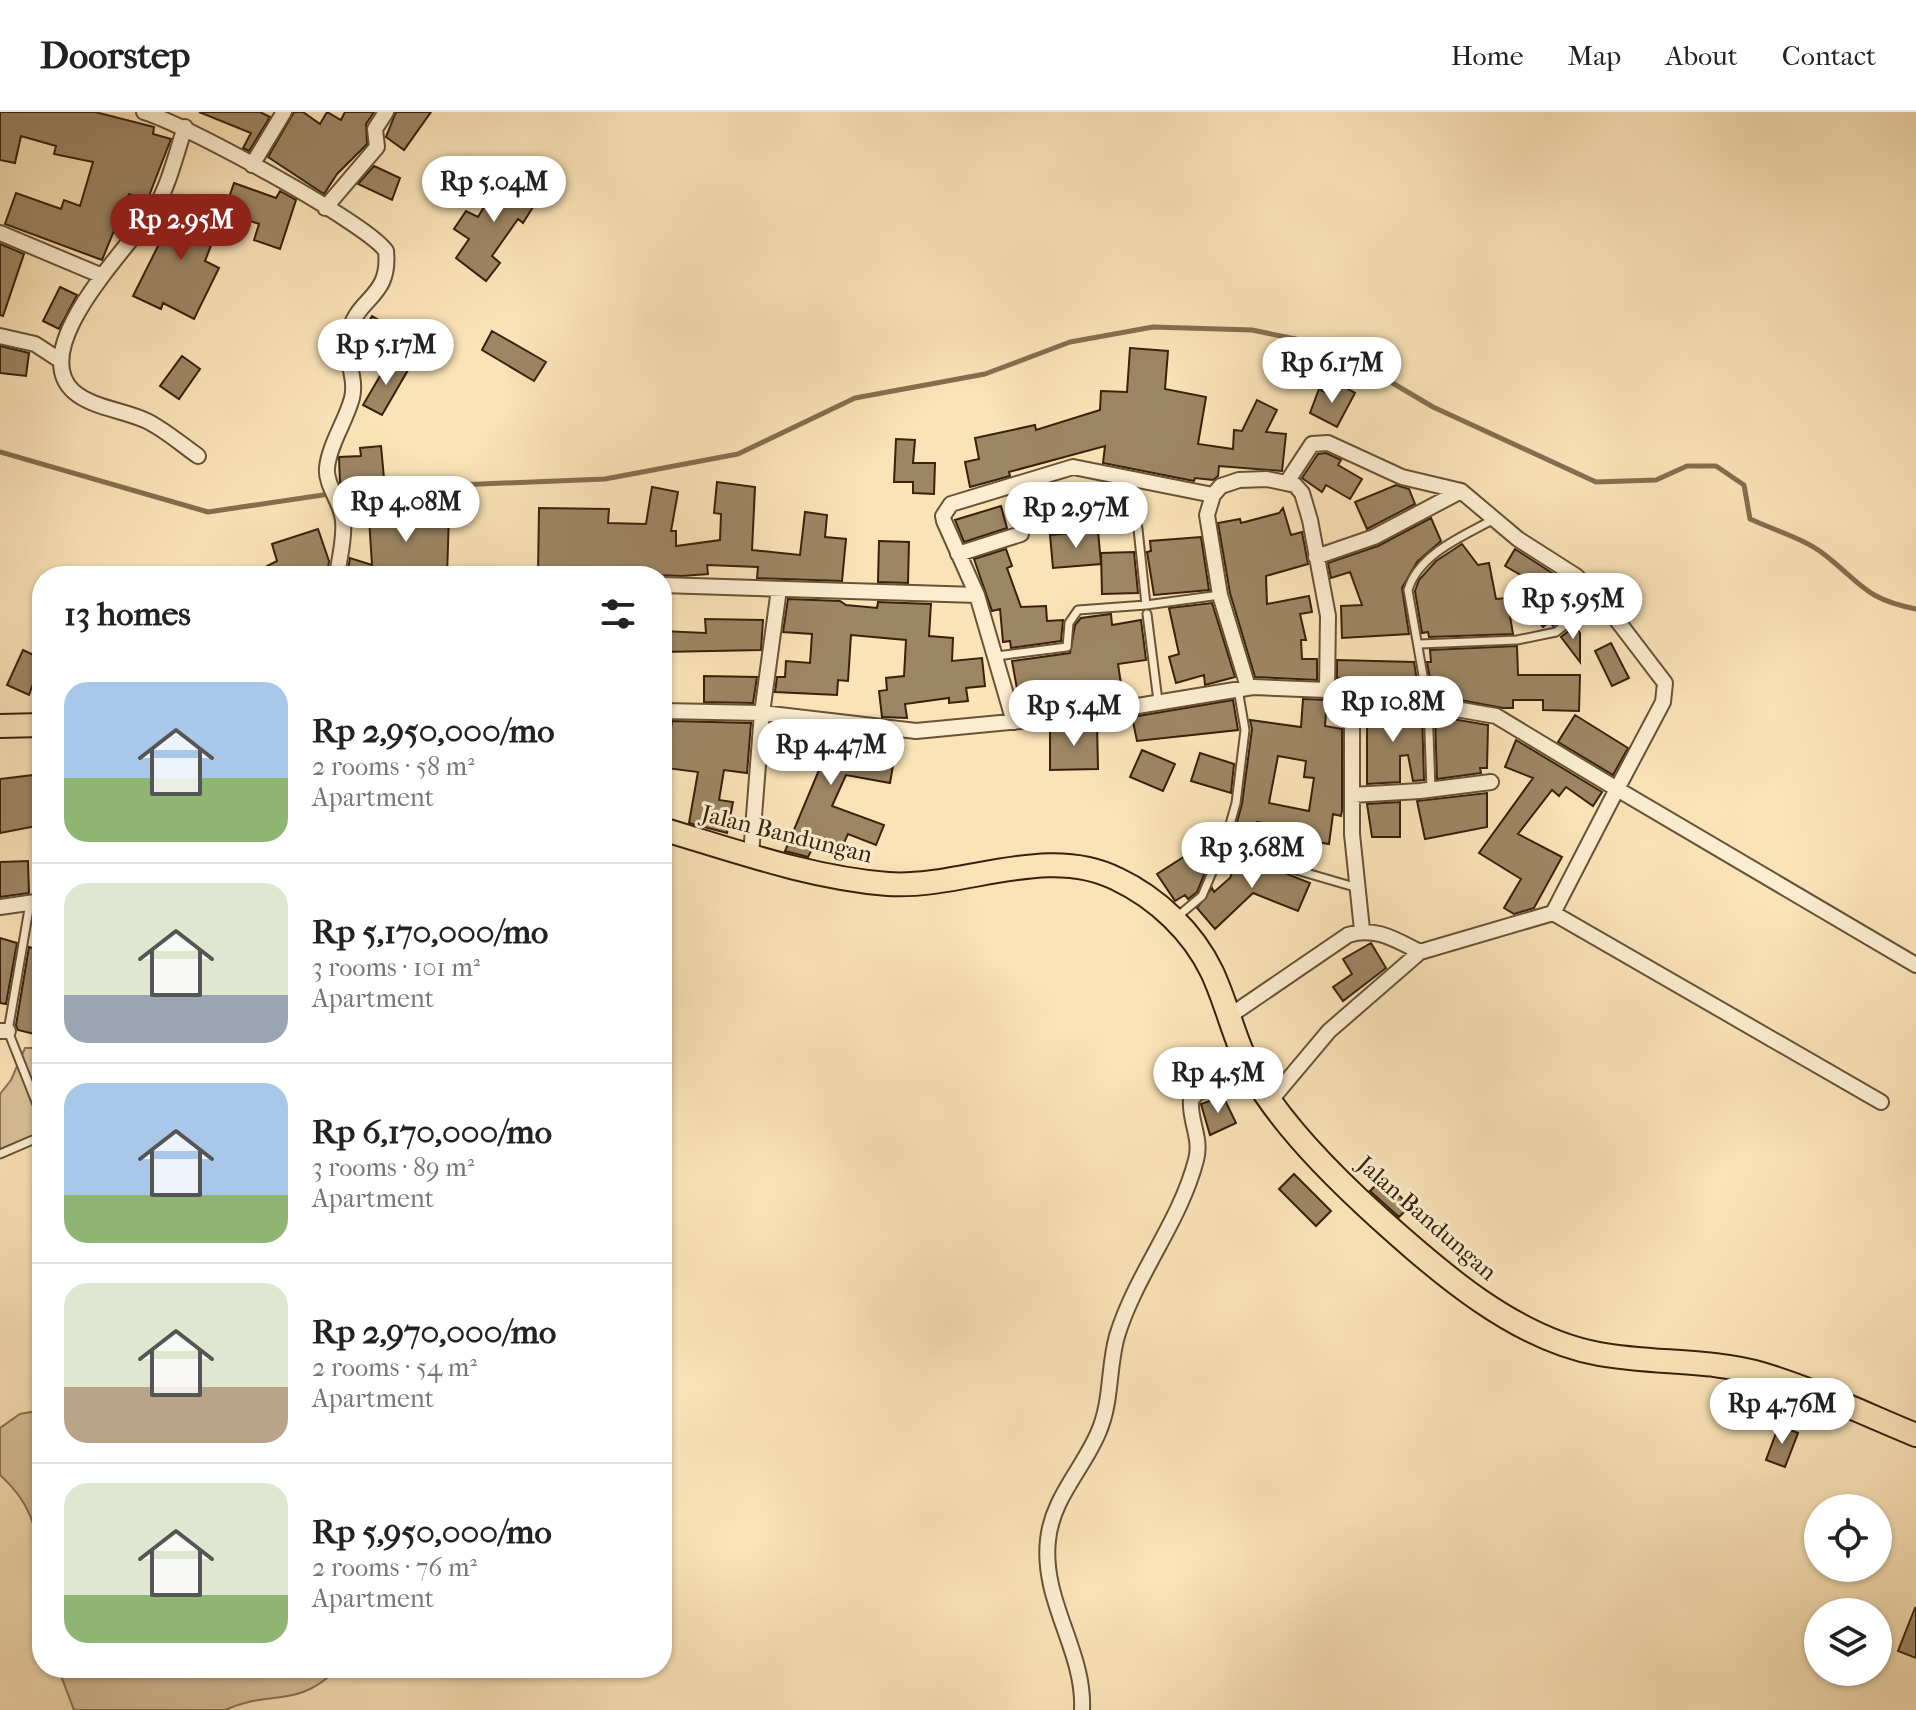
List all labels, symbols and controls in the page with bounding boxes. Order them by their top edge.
text: Doorstep [40,33,190,78]
text: Home [1451,39,1524,72]
text: Map [1568,39,1621,72]
text: About [1665,39,1738,72]
text: Contact [1782,39,1876,72]
pin: Rp 5.04M [411,156,577,224]
text: Rp 5.04M [440,166,548,197]
pin: Rp 2.95M [98,194,264,262]
text: Rp 2.95M [128,204,234,235]
pin: Rp 5.17M [303,319,469,387]
text: Rp 5.17M [336,329,436,360]
pin: Rp 6.17M [1249,337,1415,405]
text: Rp 6.17M [1280,347,1384,378]
pin: Rp 4.08M [323,476,489,544]
pin: Rp 2.97M [993,482,1159,550]
text: Rp 4.08M [351,486,461,517]
text: Rp 2.97M [1023,492,1129,523]
pin: Rp 5.95M [1490,573,1656,641]
text: Rp 5.95M [1521,583,1625,614]
icon: filters [596,592,640,636]
text: 13 homes [64,594,191,634]
pin: Rp 10.8M [1310,676,1476,744]
pin: Rp 5.4M [1000,680,1148,748]
text: Rp 10.8M [1341,686,1445,717]
text: Rp 5.4M [1027,690,1121,721]
text: Rp 2,950,000/mo [312,711,554,751]
icon: home [128,714,224,810]
pin: Rp 4.47M [748,719,914,787]
text: Rp 4.47M [775,729,887,760]
text: 2 rooms · 58 m² [312,751,475,782]
text: Apartment [312,782,434,813]
street label: Jalan Bandungan [697,799,876,869]
pin: Rp 3.68M [1169,822,1335,890]
text: Rp 3.68M [1199,832,1305,863]
text: Rp 5,170,000/mo [312,912,548,952]
icon: home [128,915,224,1011]
text: 3 rooms · 101 m² [312,952,480,983]
text: Apartment [312,983,434,1014]
pin: Rp 4.5M [1144,1047,1292,1115]
text: Rp 4.5M [1171,1057,1265,1088]
text: Rp 6,170,000/mo [312,1112,552,1152]
icon: home [128,1115,224,1211]
street label: Jalan Bandungan [1350,1149,1502,1286]
text: 3 rooms · 89 m² [312,1152,474,1183]
text: Apartment [312,1183,434,1214]
text: Rp 2,970,000/mo [312,1312,556,1352]
icon: home [128,1315,224,1411]
text: 2 rooms · 54 m² [312,1352,477,1383]
pin: Rp 4.76M [1699,1378,1865,1446]
text: Apartment [312,1383,434,1414]
text: Rp 4.76M [1728,1388,1836,1419]
map controls [1804,1494,1892,1686]
button: locate [1804,1494,1892,1582]
text: Rp 5,950,000/mo [312,1512,552,1552]
icon: home [128,1515,224,1611]
text: 2 rooms · 76 m² [312,1552,477,1583]
text: Apartment [312,1583,434,1614]
button: layers [1804,1598,1892,1686]

